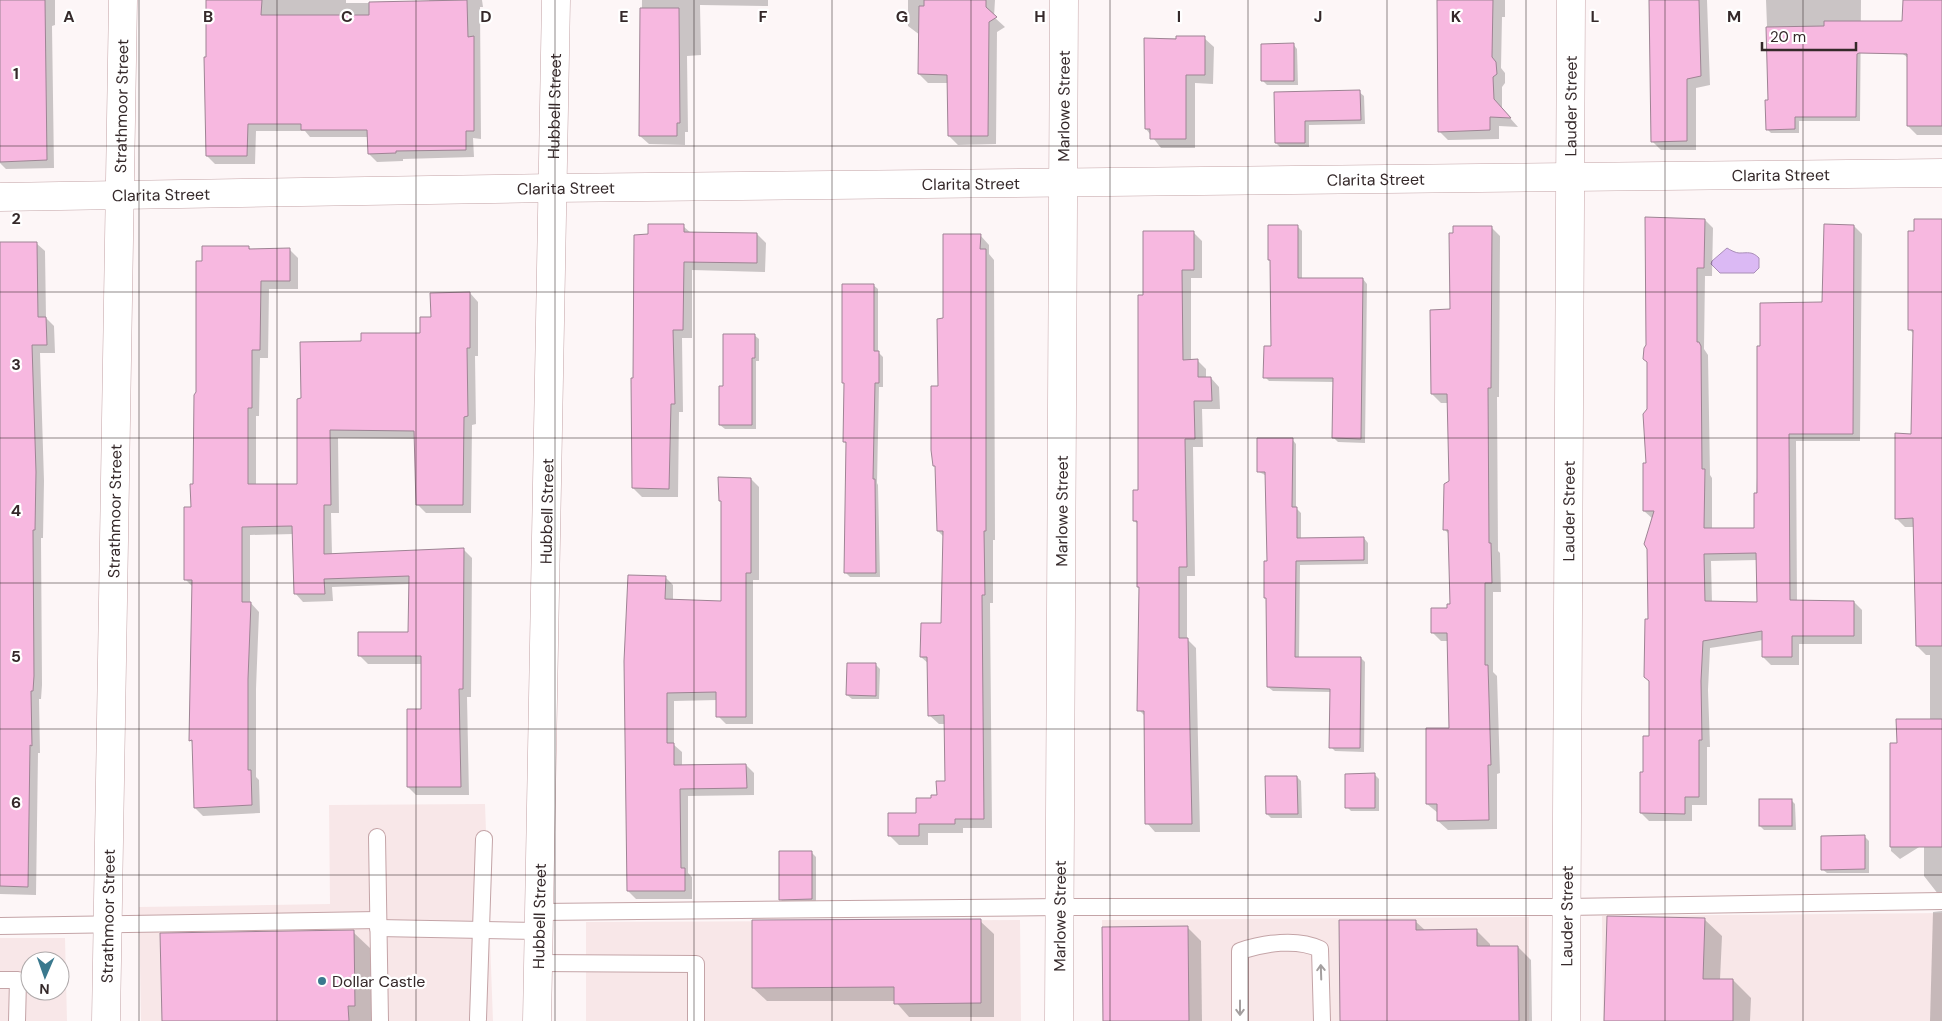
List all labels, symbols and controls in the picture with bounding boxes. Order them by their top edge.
text: A [63,6,75,27]
text: B [203,6,213,27]
text: C [341,6,353,27]
text: D [480,6,492,27]
text: E [619,6,629,27]
text: F [759,6,768,27]
text: G [896,6,908,27]
text: H [1034,6,1046,27]
text: I [1177,6,1181,27]
text: J [1314,6,1322,27]
text: K [1451,6,1462,27]
text: L [1591,6,1600,27]
text: M [1727,6,1741,27]
scale bar [1762,20,1856,52]
text: 20 m [1770,27,1806,47]
street label: Strathmoor Street [110,39,133,173]
street label: Marlowe Street [1053,50,1074,162]
street label: Hubbell Street [543,53,566,159]
street label: Lauder Street [1560,55,1581,157]
text: 1 [13,63,19,84]
street label: Clarita Street [1732,164,1830,186]
street label: Clarita Street [1327,168,1425,190]
street label: Clarita Street [922,172,1020,195]
street label: Clarita Street [517,177,615,199]
street label: Clarita Street [112,183,210,206]
text: 2 [11,208,21,229]
text: 3 [11,354,21,375]
street label: Strathmoor Street [103,444,126,578]
street label: Marlowe Street [1051,455,1072,567]
street label: Hubbell Street [535,458,558,564]
street label: Lauder Street [1558,460,1579,562]
text: 4 [11,500,21,521]
text: 5 [11,646,21,667]
text: 6 [11,792,21,813]
street label: Strathmoor Street [96,849,119,983]
street label: Marlowe Street [1049,860,1070,972]
street label: Hubbell Street [527,863,550,969]
street label: Lauder Street [1556,865,1577,967]
north arrow [20,951,70,1001]
one-way arrow [1316,965,1326,981]
place label: Dollar Castle [332,971,425,992]
marker: Dollar Castle [316,975,328,987]
text: N [39,980,50,998]
one-way arrow [1235,1000,1245,1016]

